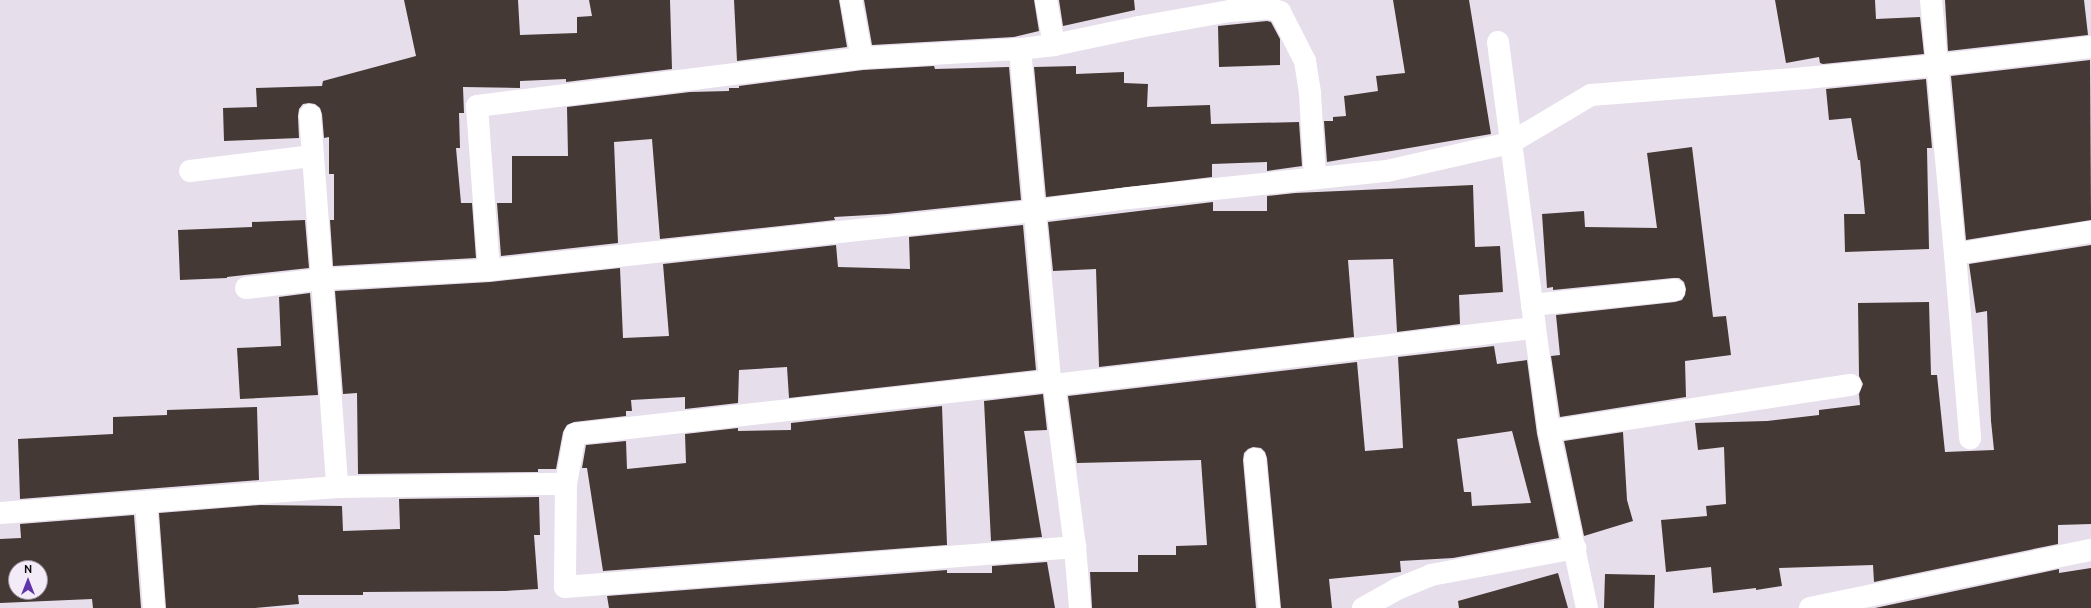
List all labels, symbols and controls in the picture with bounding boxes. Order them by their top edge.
north arrow [8,560,48,600]
text: N [24,563,32,575]

